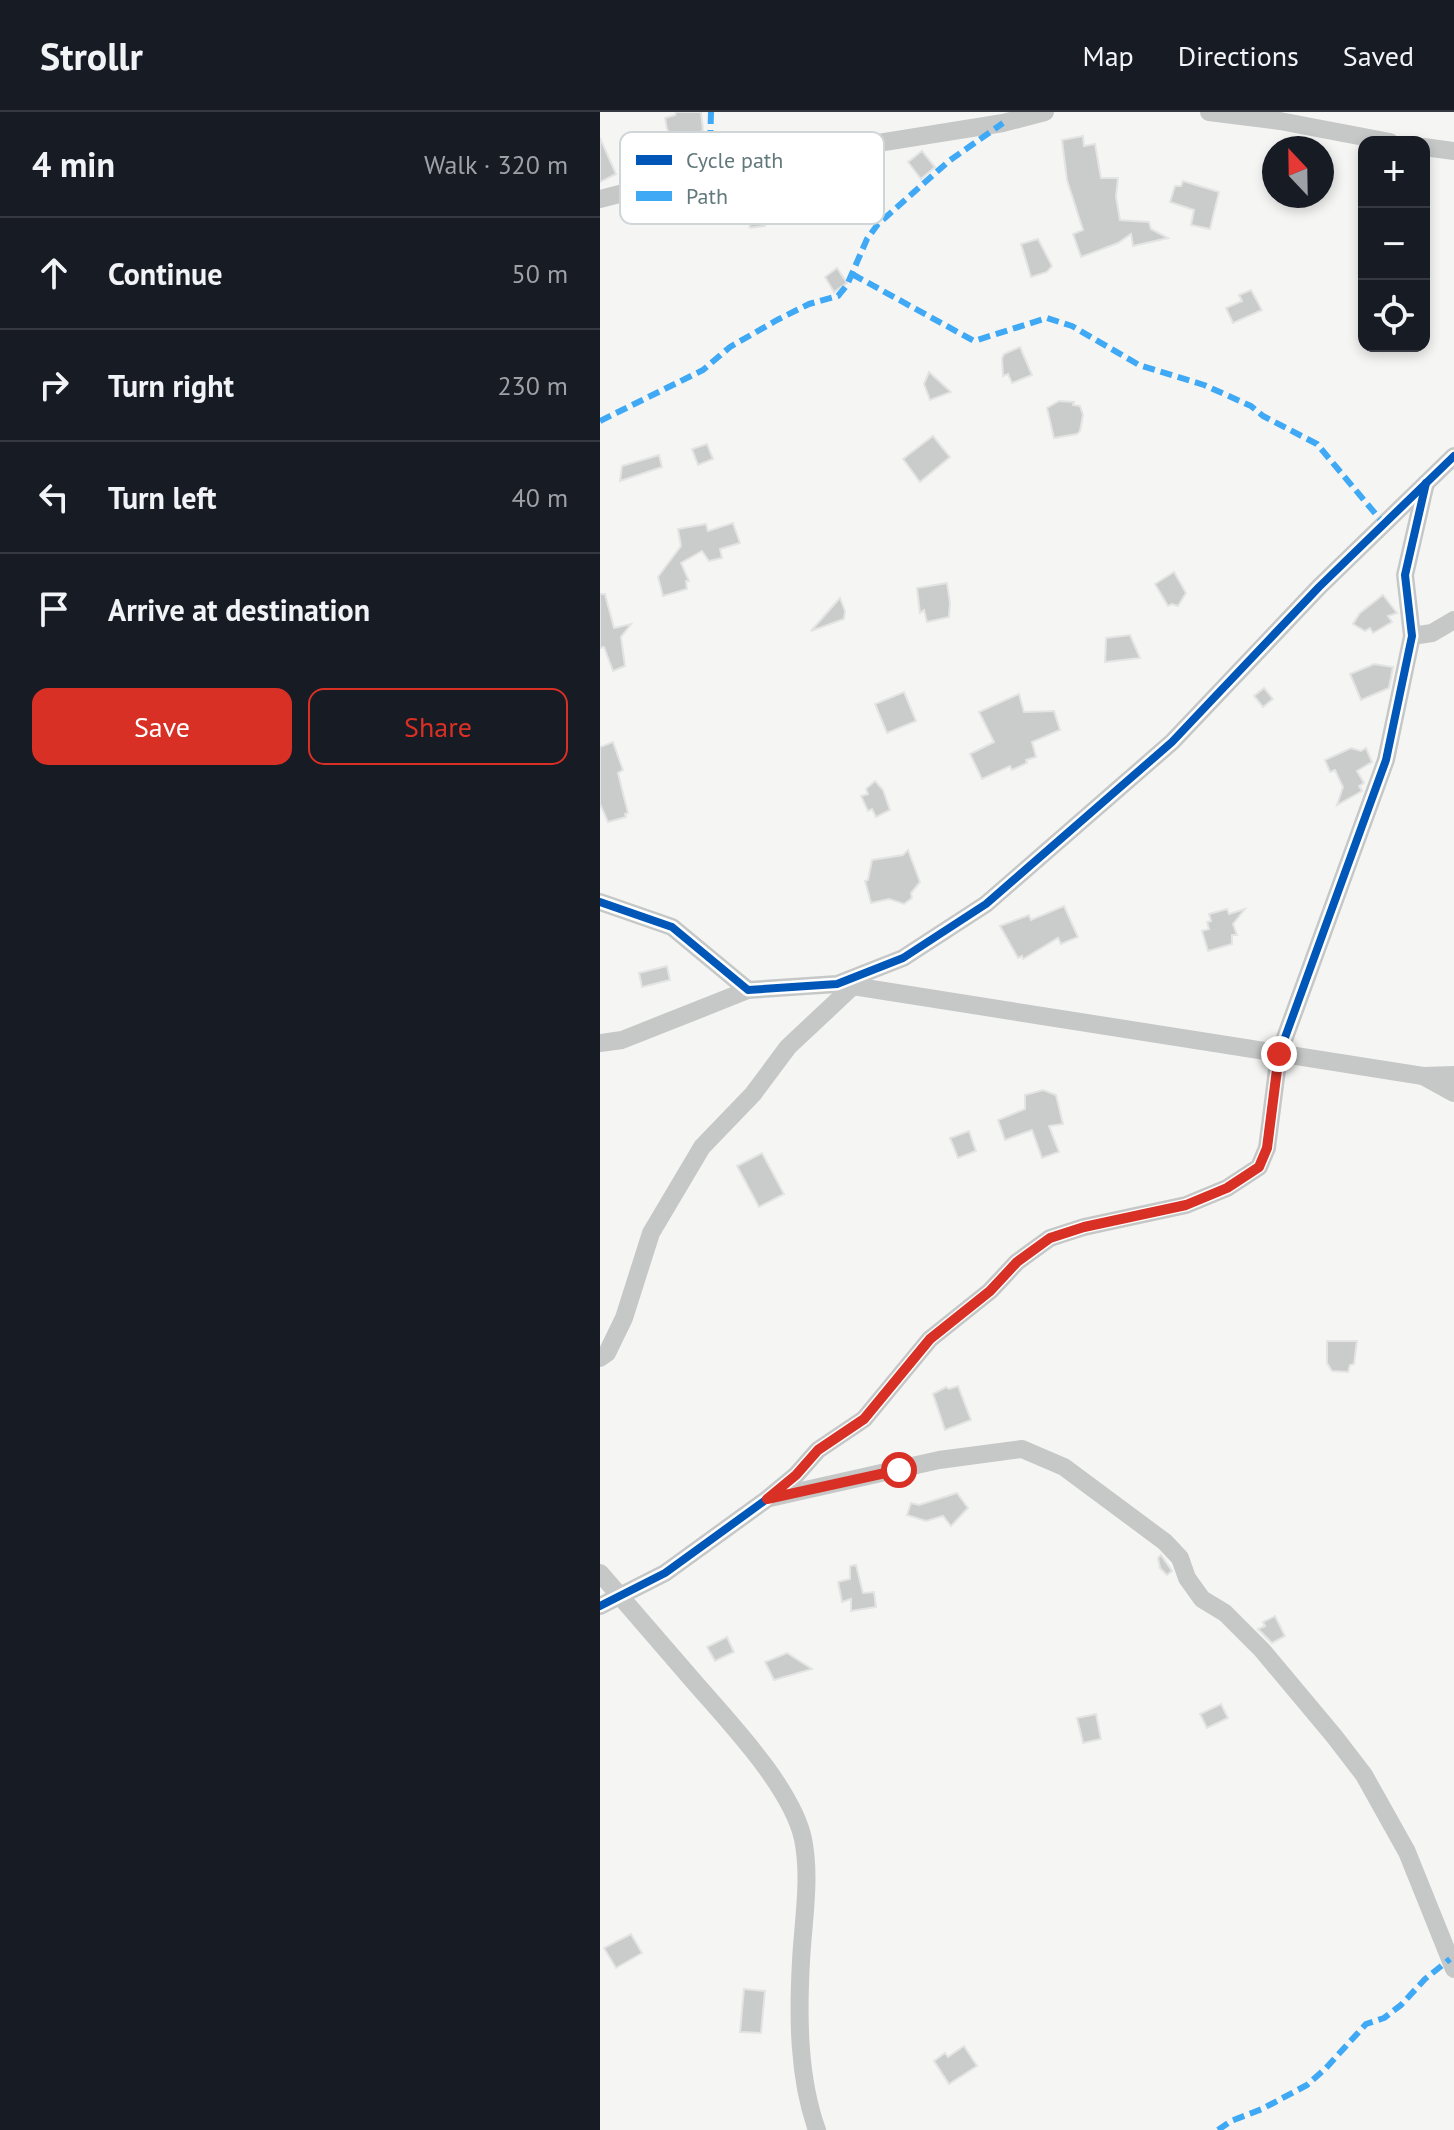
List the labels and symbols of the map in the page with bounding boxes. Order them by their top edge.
legend [620,132,884,224]
north arrow [1262,136,1334,208]
text: Cycle path [686,146,783,174]
text: Path [686,182,728,210]
route end [1261,1036,1297,1072]
route start [881,1452,917,1488]

